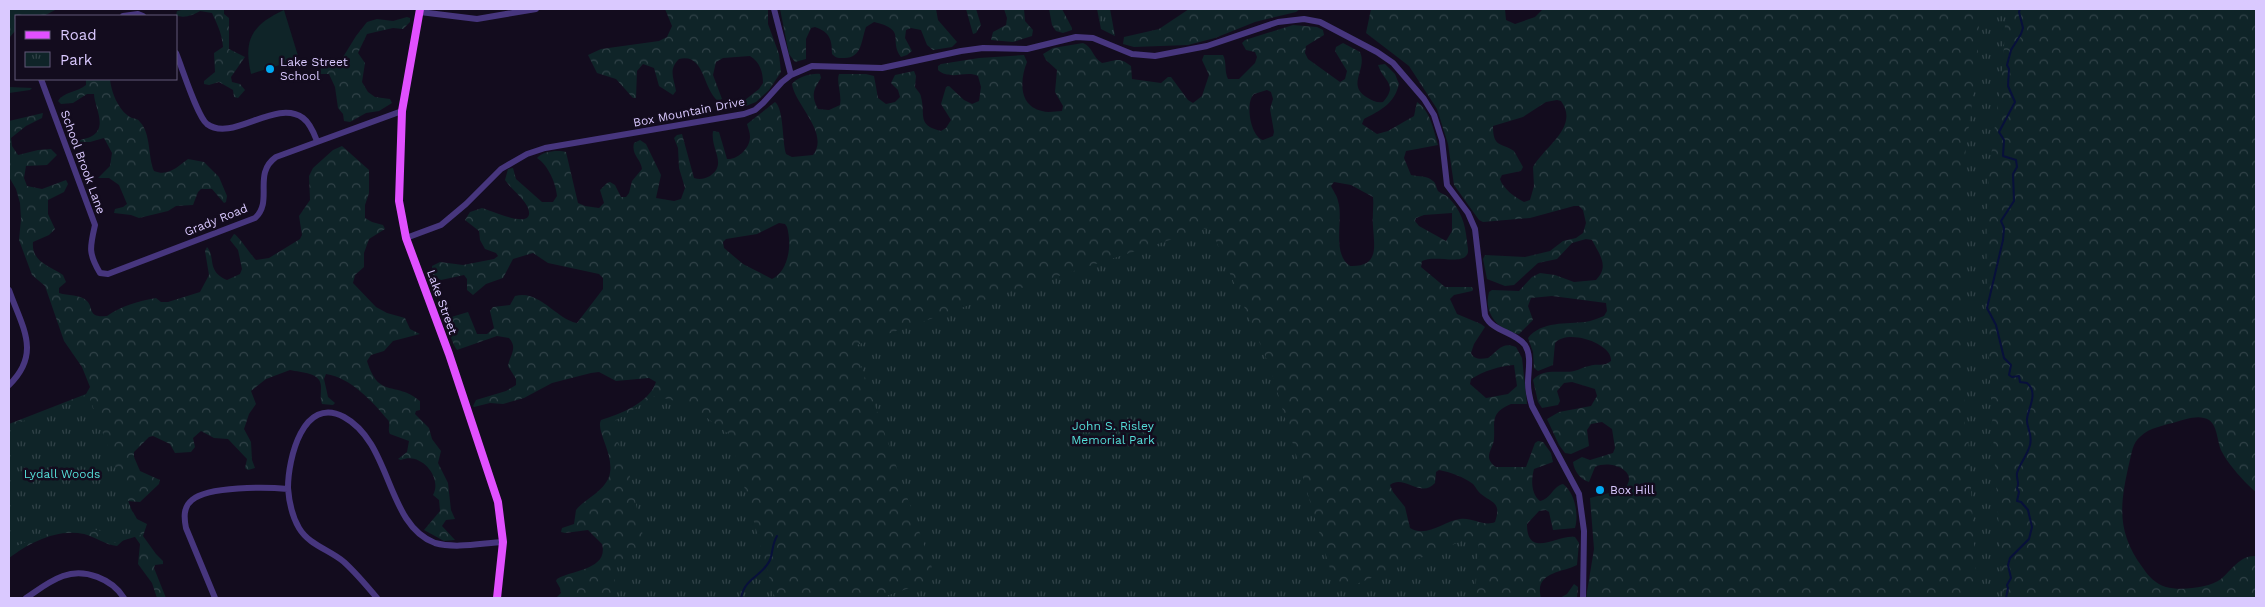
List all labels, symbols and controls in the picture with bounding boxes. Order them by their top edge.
legend [15,15,178,80]
text: Road [60,26,97,44]
text: Park [60,51,93,69]
place label: Lake Street School [280,55,348,83]
marker: Lake Street School [264,63,276,75]
street label: Box Mountain Drive [632,94,746,130]
street label: School Brook Lane [58,108,108,216]
street label: Grady Road [182,201,250,239]
street label: Lake Street [424,268,460,336]
park label: John S. Risley Memorial Park [1071,419,1155,447]
park label: Lydall Woods [24,467,100,481]
place label: Box Hill [1610,483,1655,497]
marker: Box Hill [1594,484,1606,496]

